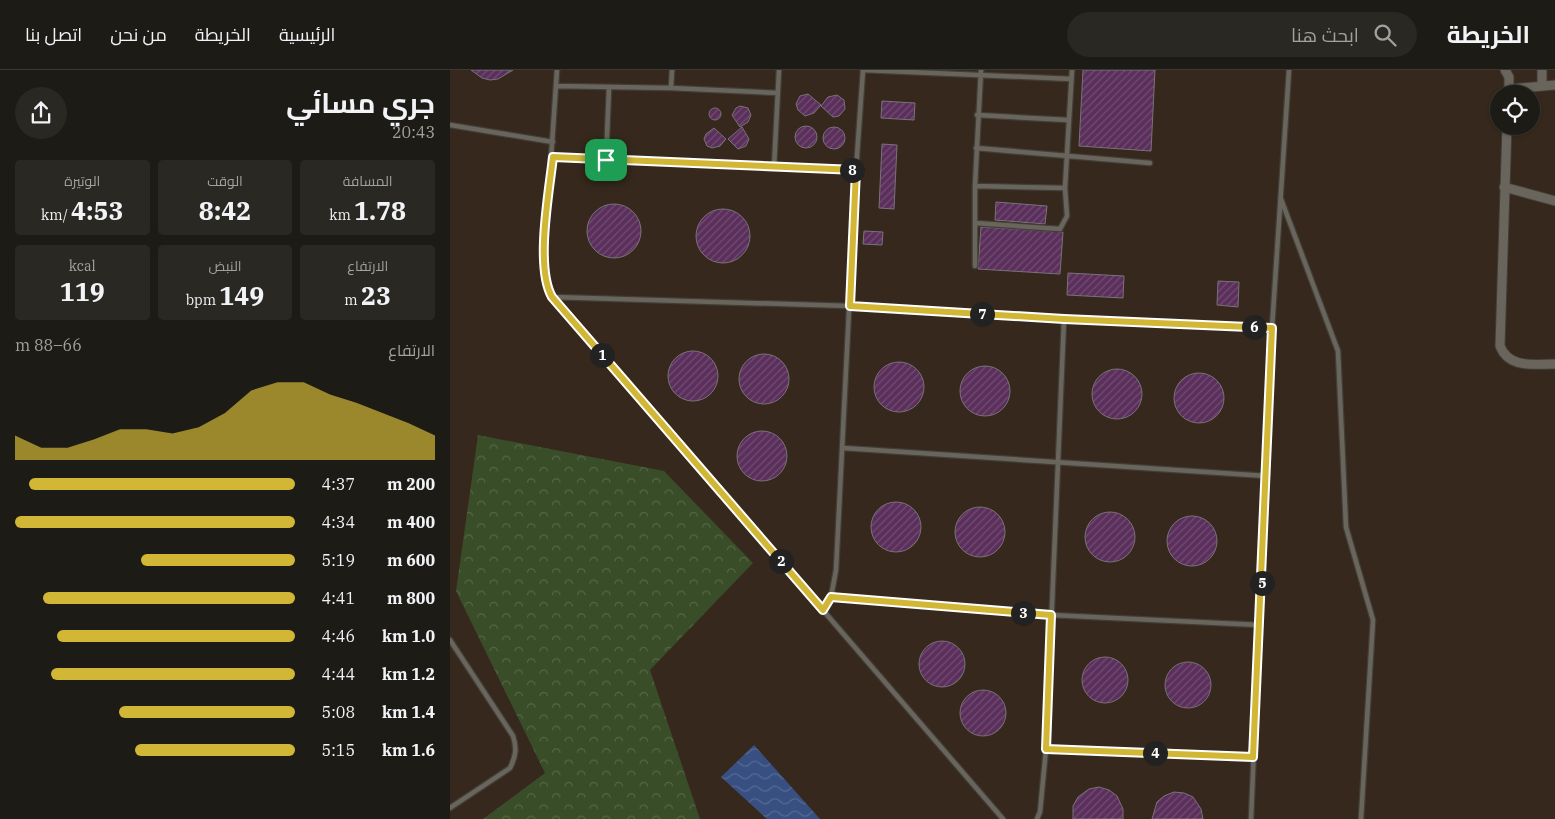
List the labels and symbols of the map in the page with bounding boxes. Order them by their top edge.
pin [585,139,627,181]
pin: 8 [840,158,864,182]
pin: 7 [970,302,994,326]
pin: 6 [1242,314,1266,340]
pin: 1 [590,342,614,368]
pin: 2 [768,548,794,574]
pin: 5 [1250,570,1274,596]
pin: 3 [1010,600,1036,626]
pin: 4 [1142,740,1168,766]

